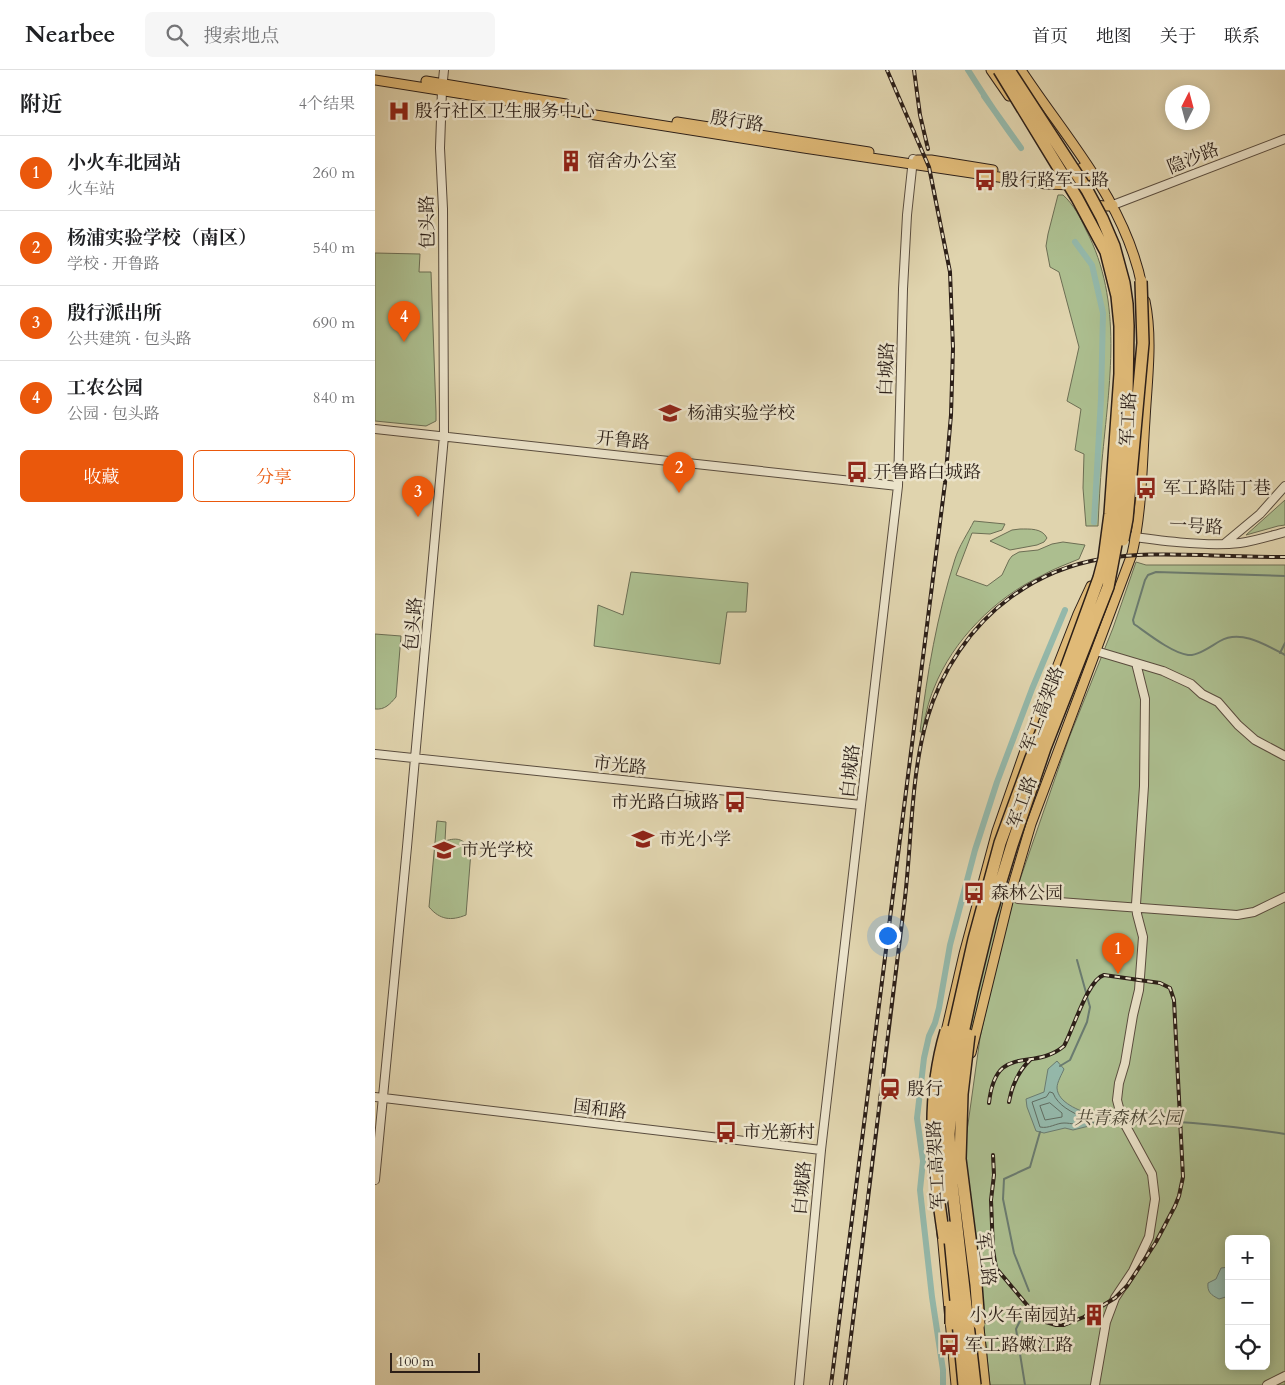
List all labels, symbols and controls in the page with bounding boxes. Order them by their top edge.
search box [145,12,495,57]
text: Nearbee [25,18,115,51]
icon: search [163,21,191,49]
text: 搜索地点 [203,23,279,49]
text: 首页 [1032,24,1068,49]
text: 地图 [1096,24,1132,49]
text: 关于 [1160,24,1196,49]
text: 联系 [1224,24,1260,49]
north arrow [1165,85,1210,130]
text: 附近 [20,90,62,119]
text: 4个结果 [299,93,355,115]
hospital icon: 殷行社区卫生服务中心 [386,98,412,124]
place label: 殷行社区卫生服务中心 [415,99,595,124]
street label: 殷行路 [708,105,766,138]
street label: 隐沙路 [1163,137,1223,180]
building icon: 宿舍办公室 [558,148,584,174]
place label: 宿舍办公室 [587,149,677,174]
text: 小火车北园站 [67,150,181,176]
text: 1 [32,162,40,184]
text: 260 m [313,162,355,184]
bus stop icon: 殷行路军工路 [972,167,998,193]
place label: 殷行路军工路 [1001,168,1109,193]
text: 火车站 [67,178,115,200]
street label: 包头路 [415,195,440,249]
text: 杨浦实验学校（南区） [67,225,257,251]
text: 2 [32,237,40,259]
text: 540 m [313,237,355,259]
text: 学校 · 开鲁路 [67,253,160,275]
text: 殷行派出所 [67,300,162,326]
pin: 4 [388,301,420,342]
text: 3 [32,312,40,334]
text: 690 m [313,312,355,334]
text: 公共建筑 · 包头路 [67,328,192,350]
street label: 白城路 [873,342,900,396]
text: 工农公园 [67,375,143,401]
text: 4 [32,387,40,409]
text: 840 m [313,387,355,409]
street label: 军工路 [1115,391,1142,447]
school or university icon: 杨浦实验学校 [657,400,683,426]
place label: 杨浦实验学校 [687,401,795,426]
text: 公园 · 包头路 [67,403,160,425]
street label: 开鲁路 [595,425,651,456]
button: 收藏 [20,450,183,502]
button: 分享 [193,450,355,502]
pin: 2 [663,452,695,493]
bus stop icon: 开鲁路白城路 [844,459,870,485]
place label: 开鲁路白城路 [873,460,981,485]
bus stop icon: 军工路陆丁巷 [1133,475,1159,501]
pin: 3 [402,476,434,517]
place label: 军工路陆丁巷 [1163,476,1271,501]
street label: 一号路 [1168,513,1224,540]
street label: 包头路 [399,596,428,652]
street label: 军工高架路 [1015,663,1070,756]
street label: 白城路 [835,743,866,799]
street label: 市光路 [592,750,648,781]
street label: 军工路 [1001,773,1043,832]
bus stop icon: 市光路白城路 [722,789,748,815]
place label: 市光路白城路 [611,790,719,815]
school or university icon: 市光小学 [630,826,656,852]
place label: 市光小学 [659,827,731,852]
school or university icon: 市光学校 [431,837,457,863]
place label: 市光学校 [461,838,533,863]
bus stop icon: 森林公园 [961,880,987,906]
place label: 森林公园 [991,881,1063,906]
your location [875,923,901,949]
pin: 1 [1102,933,1134,974]
station icon: 殷行 [877,1076,903,1102]
place label: 殷行 [907,1077,943,1102]
street label: 国和路 [572,1094,628,1125]
park label: 共青森林公园 [1074,1106,1185,1131]
bus stop icon: 市光新村 [713,1119,739,1145]
street label: 军工高架路 [922,1119,951,1211]
place label: 市光新村 [743,1120,815,1145]
street label: 白城路 [788,1160,817,1216]
street label: 军工路 [970,1231,1001,1287]
map controls [1225,1235,1270,1370]
button: + [1225,1235,1270,1280]
button: − [1225,1280,1270,1325]
building icon: 小火车南园站 [1081,1302,1107,1328]
place label: 小火车南园站 [969,1303,1077,1328]
button: locate [1225,1325,1270,1370]
bus stop icon: 军工路嫩江路 [936,1332,962,1358]
place label: 军工路嫩江路 [965,1333,1073,1358]
scale bar [390,1350,480,1373]
text: 100 m [397,1352,434,1371]

